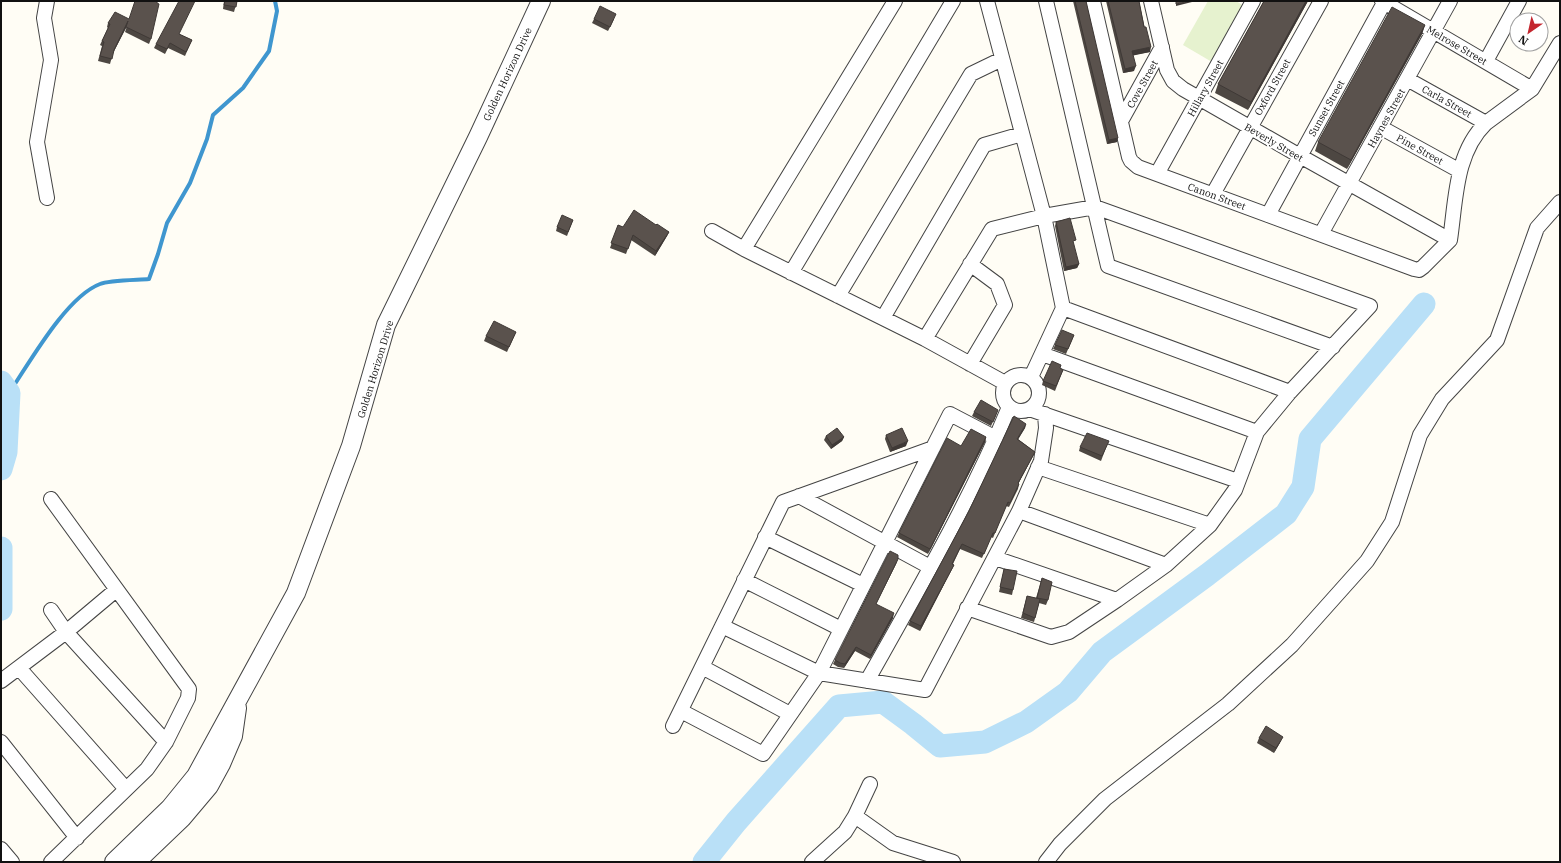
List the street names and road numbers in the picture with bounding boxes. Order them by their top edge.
street label: Melrose Street [1424,23,1490,68]
street label: Golden Horizon Drive [480,25,535,123]
street label: Oxford Street [1252,56,1294,118]
street label: Hillary Street [1184,57,1227,119]
street label: Cove Street [1124,58,1161,111]
street label: Sunset Street [1306,77,1348,139]
street label: Carla Street [1419,82,1474,121]
street label: Haynes Street [1365,86,1408,150]
street label: Beverly Street [1242,120,1306,165]
street label: Pine Street [1394,131,1446,168]
street label: Canon Street [1186,180,1248,213]
street label: Golden Horizon Drive [354,319,397,420]

